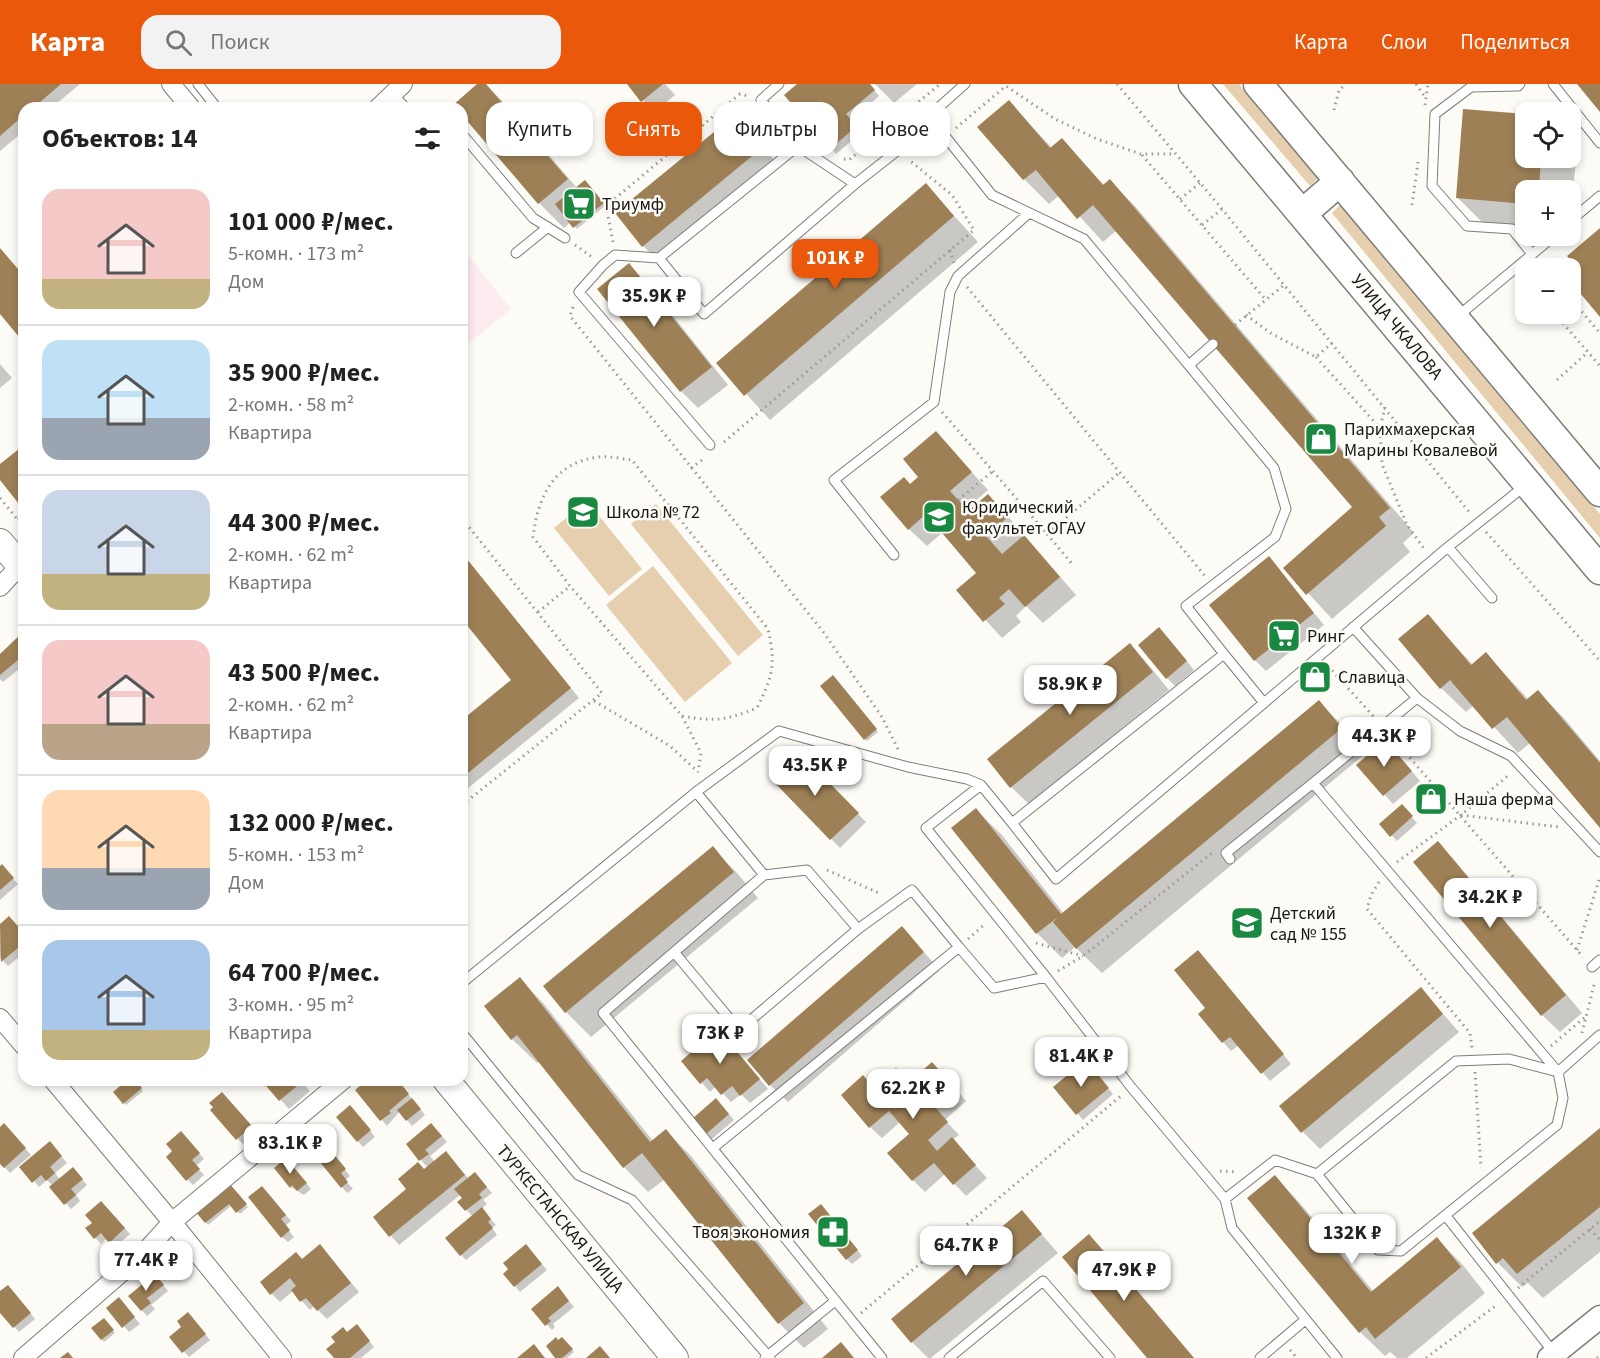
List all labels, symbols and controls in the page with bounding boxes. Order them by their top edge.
search box [141,15,561,69]
text: Карта [30,22,105,62]
icon: search [162,26,195,59]
text: Поиск [210,26,270,58]
text: Карта [1294,27,1348,57]
text: Слои [1381,27,1427,57]
text: Поделиться [1460,27,1570,57]
chip: Купить [486,102,593,156]
chip: Снять [605,102,702,156]
chip: Фильтры [714,102,838,156]
chip: Новое [850,102,950,156]
map controls [1515,102,1581,324]
button: locate [1515,102,1581,168]
text: Объектов: 14 [42,120,198,157]
icon: filters [411,122,444,155]
button: + [1515,180,1581,246]
supermarket icon: Триумф [561,186,597,222]
place label: Триумф [602,192,664,217]
text: 101 000 ₽/мес. [228,203,394,240]
icon: home [90,213,162,285]
pin: 101K ₽ [786,239,884,290]
text: 5-комн. · 173 m² [228,240,364,268]
text: 101K ₽ [806,244,864,272]
button: − [1515,258,1581,324]
text: Дом [228,268,264,296]
street label: УЛИЦА ЧКАЛОВА [1345,269,1449,385]
pin: 35.9K ₽ [599,277,709,328]
text: 35.9K ₽ [622,282,686,310]
text: 35 900 ₽/мес. [228,354,380,391]
icon: home [90,364,162,436]
text: 2-комн. · 58 m² [228,391,354,419]
place label: Парихмахерская Марины Ковалевой [1344,417,1498,463]
text: Квартира [228,419,312,447]
shop icon: Парихмахерская Марины Ковалевой [1303,421,1339,457]
school or university icon: Школа № 72 [565,494,601,530]
place label: Юридический факультет ОГАУ [962,495,1086,541]
school or university icon: Юридический факультет ОГАУ [921,499,957,535]
place label: Школа № 72 [606,500,700,525]
text: 44 300 ₽/мес. [228,504,380,541]
icon: home [90,514,162,586]
text: 2-комн. · 62 m² [228,541,354,569]
text: Квартира [228,569,312,597]
supermarket icon: Ринг [1266,618,1302,654]
place label: Ринг [1307,624,1345,649]
text: 43 500 ₽/мес. [228,654,380,691]
shop icon: Славица [1297,659,1333,695]
icon: home [90,664,162,736]
pin: 58.9K ₽ [1015,665,1125,716]
place label: Славица [1338,665,1405,690]
text: 58.9K ₽ [1038,670,1102,698]
text: 2-комн. · 62 m² [228,691,354,719]
pin: 44.3K ₽ [1329,717,1439,768]
text: Квартира [228,719,312,747]
text: 44.3K ₽ [1352,722,1416,750]
pin: 43.5K ₽ [760,746,870,797]
text: 43.5K ₽ [783,751,847,779]
shop icon: Наша ферма [1413,781,1449,817]
place label: Наша ферма [1454,787,1554,812]
text: 132 000 ₽/мес. [228,804,394,841]
icon: home [90,814,162,886]
text: 5-комн. · 153 m² [228,841,364,869]
text: Дом [228,869,264,897]
pin: 34.2K ₽ [1435,878,1545,929]
text: 34.2K ₽ [1458,883,1522,911]
place label: Детский сад № 155 [1270,901,1347,947]
school or university icon: Детский сад № 155 [1229,905,1265,941]
text: 64 700 ₽/мес. [228,954,380,991]
icon: home [90,964,162,1036]
text: 3-комн. · 95 m² [228,991,354,1019]
pin: 73K ₽ [678,1014,762,1065]
text: Квартира [228,1019,312,1047]
text: 73K ₽ [696,1019,744,1047]
pin: 81.4K ₽ [1026,1037,1136,1088]
text: 81.4K ₽ [1049,1042,1113,1070]
pin: 62.2K ₽ [858,1069,968,1120]
text: 62.2K ₽ [881,1074,945,1102]
pin: 83.1K ₽ [235,1124,345,1175]
text: 83.1K ₽ [258,1129,322,1157]
street label: ТУРКЕСТАНСКАЯ УЛИЦА [490,1139,630,1299]
pharmacy icon: Твоя экономия [815,1214,851,1250]
pin: 132K ₽ [1303,1214,1401,1265]
text: 132K ₽ [1323,1219,1381,1247]
place label: Твоя экономия [692,1220,810,1245]
pin: 64.7K ₽ [911,1226,1021,1277]
text: 64.7K ₽ [934,1231,998,1259]
pin: 77.4K ₽ [91,1241,201,1292]
text: 77.4K ₽ [114,1246,178,1274]
pin: 47.9K ₽ [1069,1251,1179,1302]
text: 47.9K ₽ [1092,1256,1156,1284]

